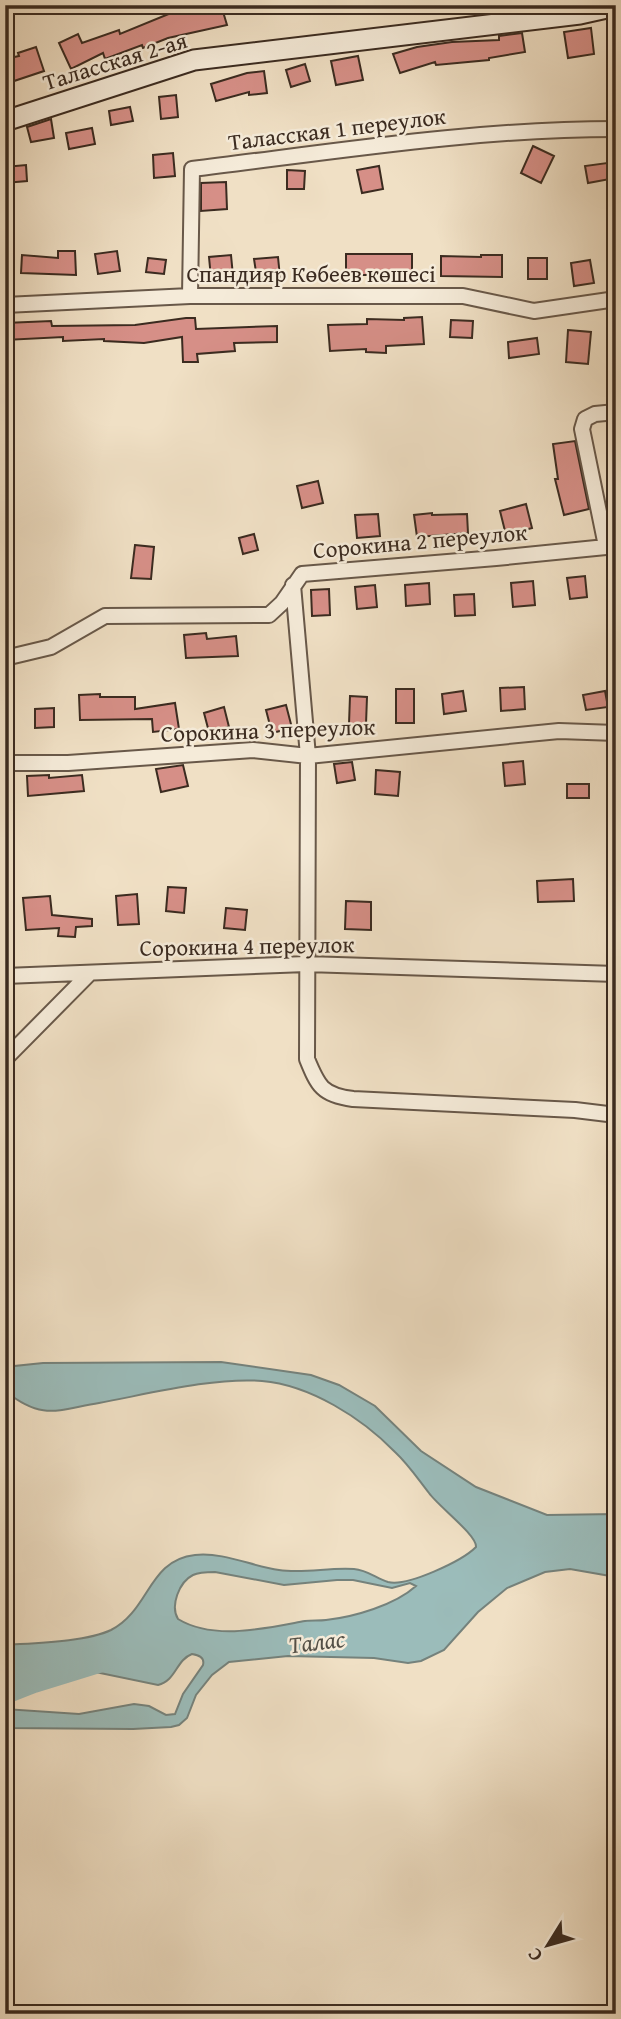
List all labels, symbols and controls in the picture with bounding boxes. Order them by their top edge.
street label: Таласская 2-ая [39,23,191,98]
street label: Таласская 1 переулок [226,99,448,158]
street label: Спандияр Көбеев көшесі [186,257,436,290]
street label: Сорокина 2 переулок [312,515,528,566]
street label: Сорокина 3 переулок [160,709,376,750]
street label: Сорокина 4 переулок [139,927,355,964]
water label: Талас [287,1621,348,1662]
north arrow [512,1910,582,1980]
text: С [520,1942,549,1968]

